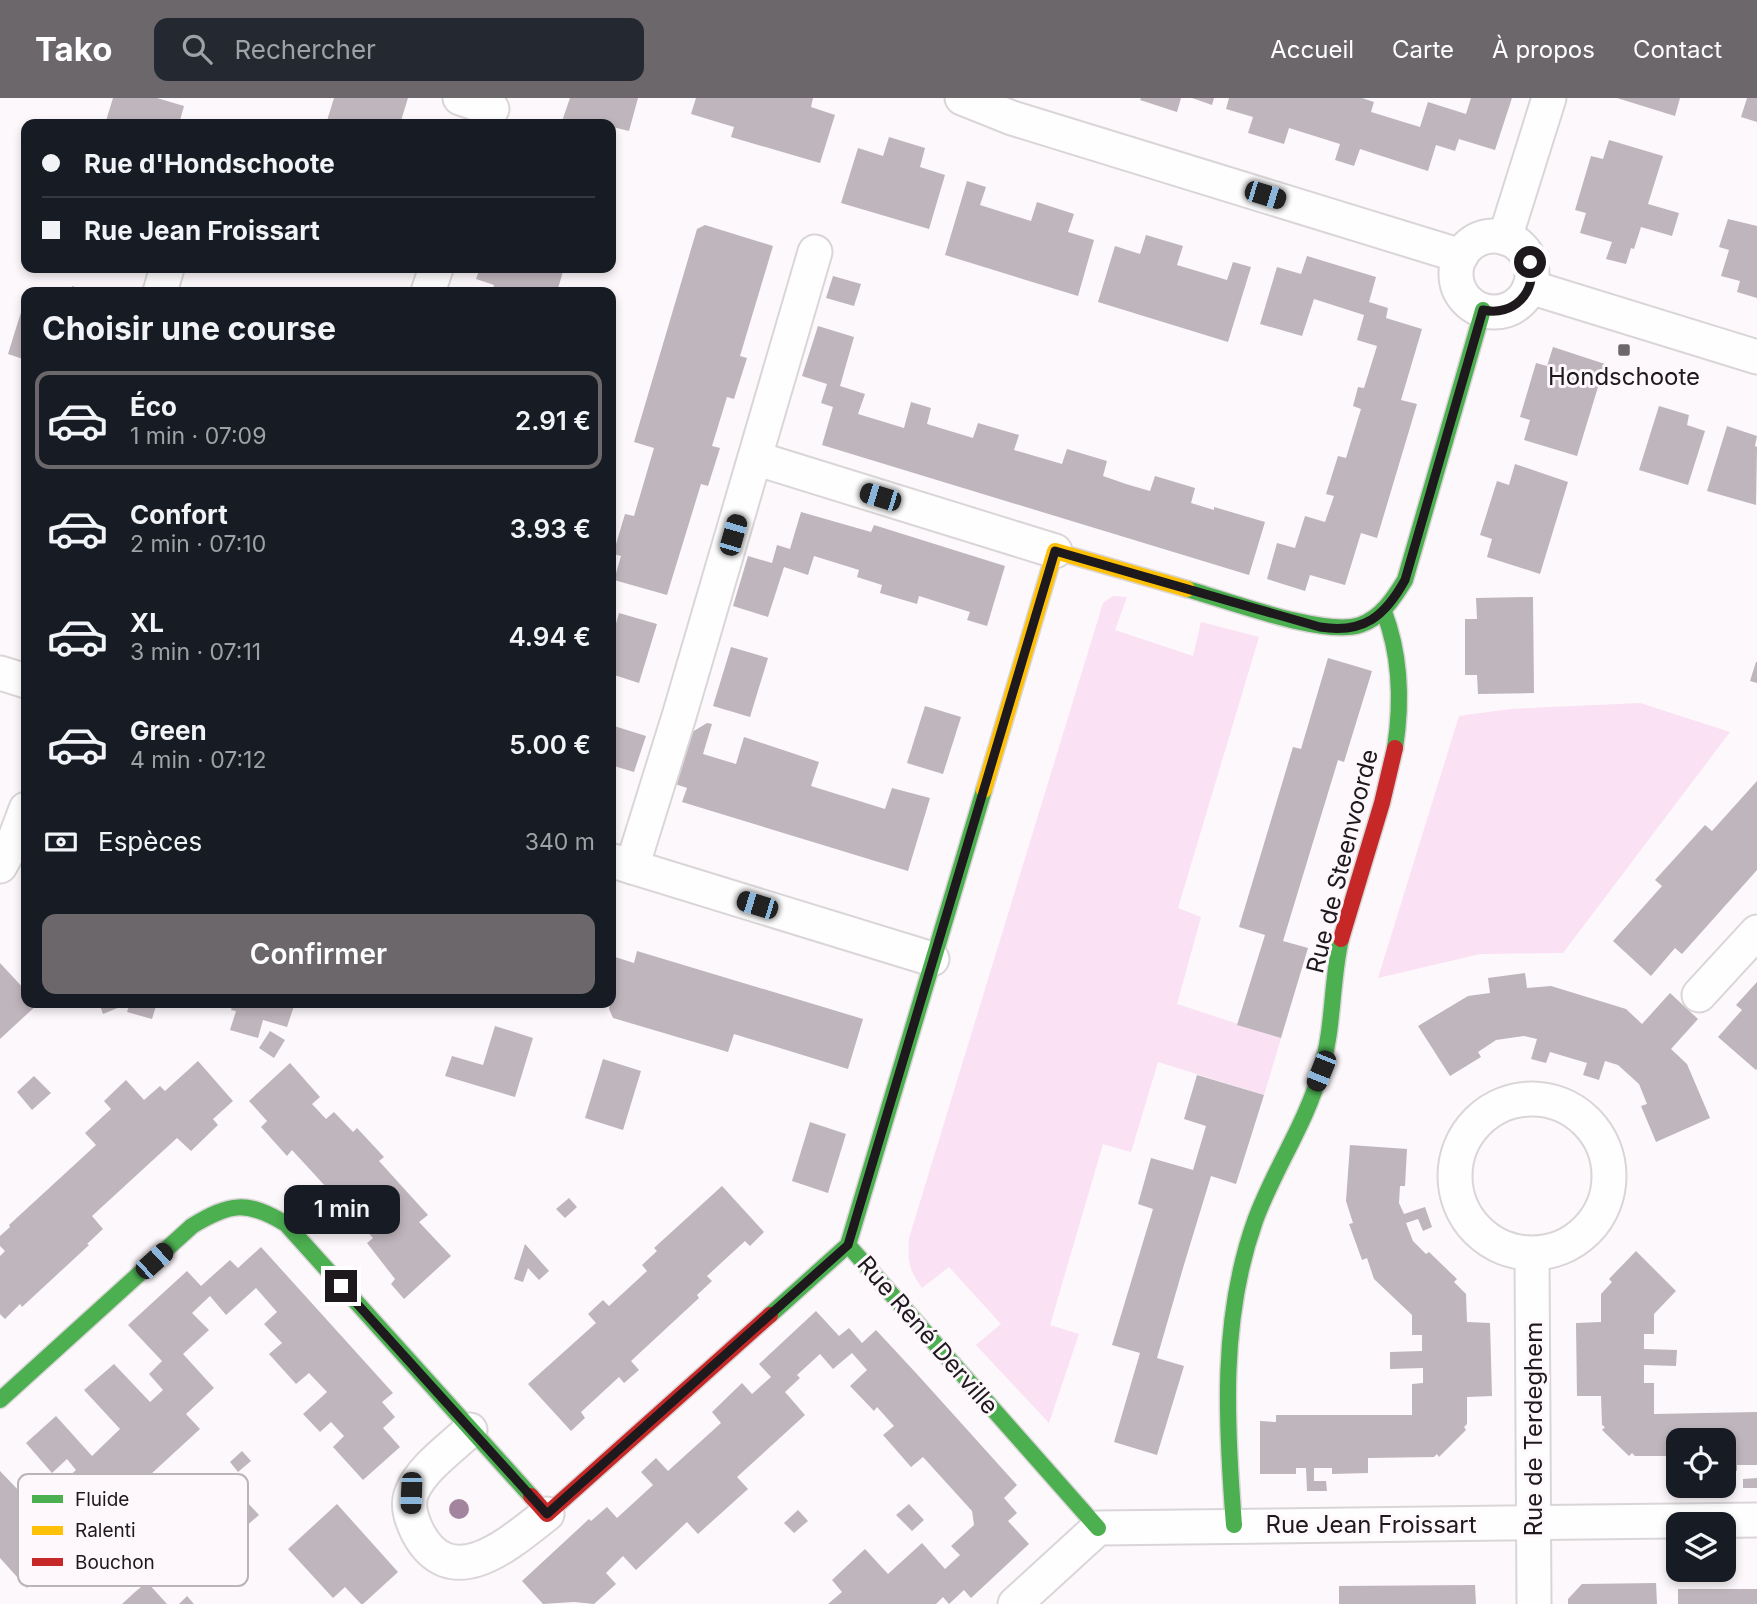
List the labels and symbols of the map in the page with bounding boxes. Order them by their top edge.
car [1242,179,1289,211]
route start [1514,246,1546,278]
marker: Hondschoote [1616,342,1632,358]
place label: Hondschoote [1548,362,1700,391]
car [857,481,904,513]
car [718,512,749,558]
street label: Rue de Steenvoorde [1300,746,1384,976]
car [734,889,781,921]
car [1304,1048,1339,1094]
callout: 1 min [283,1184,399,1234]
car [132,1239,177,1283]
street label: Rue René Derville [851,1250,1005,1420]
route end [325,1270,357,1302]
street label: Rue de Terdeghem [1519,1322,1548,1536]
car [400,1472,423,1514]
legend [18,1474,248,1586]
text: Fluide [75,1488,129,1511]
street label: Rue Jean Froissart [1265,1510,1477,1539]
text: Ralenti [75,1519,136,1542]
text: Bouchon [75,1551,155,1574]

